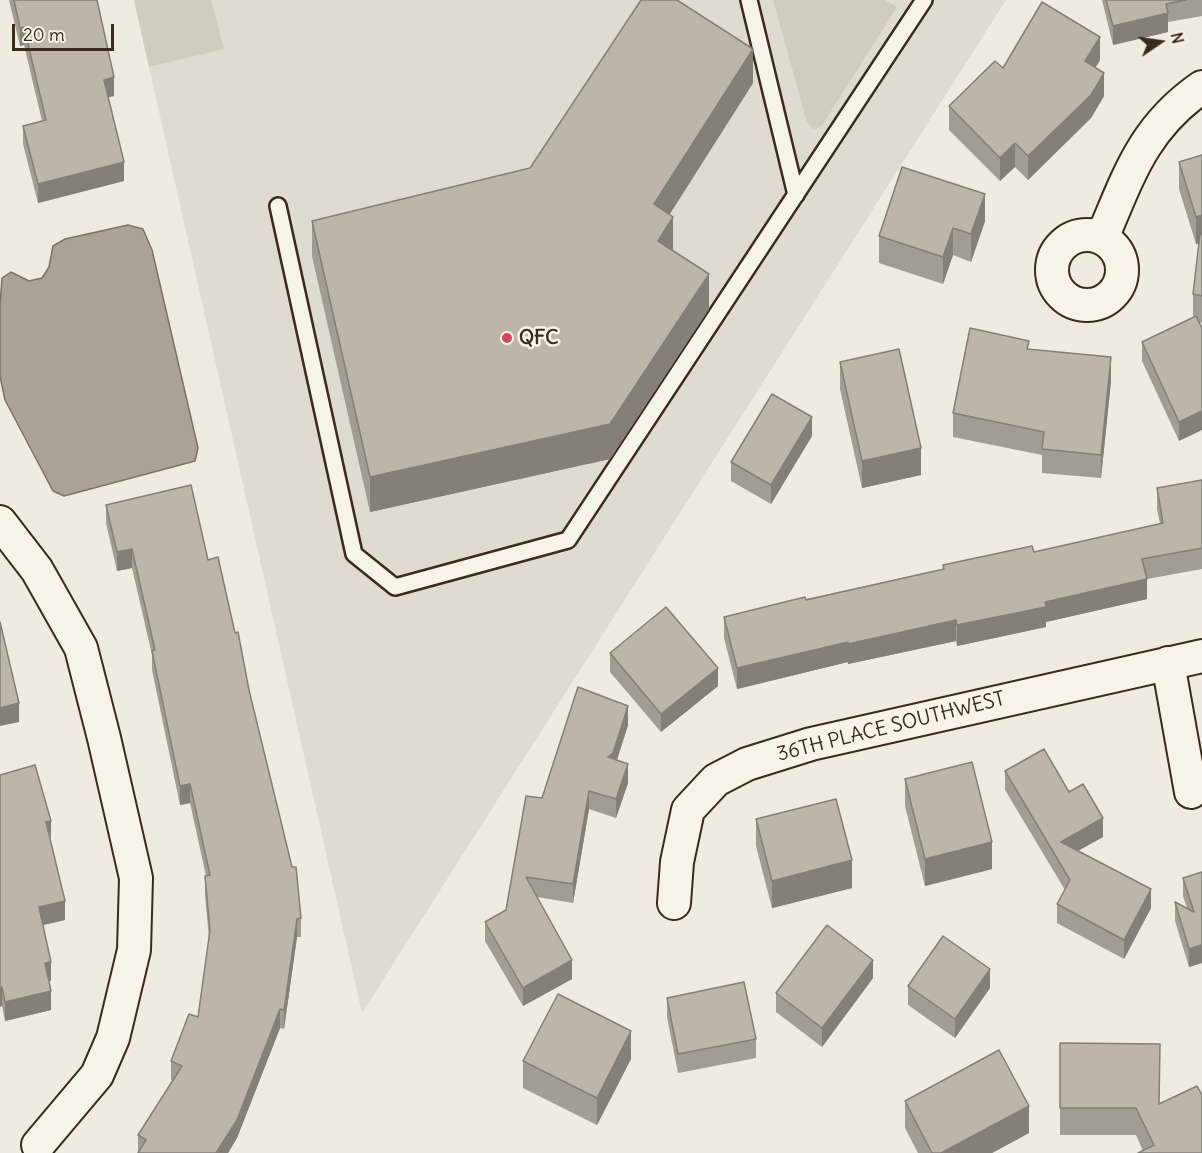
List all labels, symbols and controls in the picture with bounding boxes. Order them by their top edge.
scale bar [15,12,117,50]
north arrow [1130,12,1190,72]
text: 20 m [23,23,65,46]
text: N [1167,30,1189,46]
place label: QFC [519,326,558,350]
marker: QFC [500,331,514,345]
street label: 36TH PLACE SOUTHWEST [774,687,1008,767]

